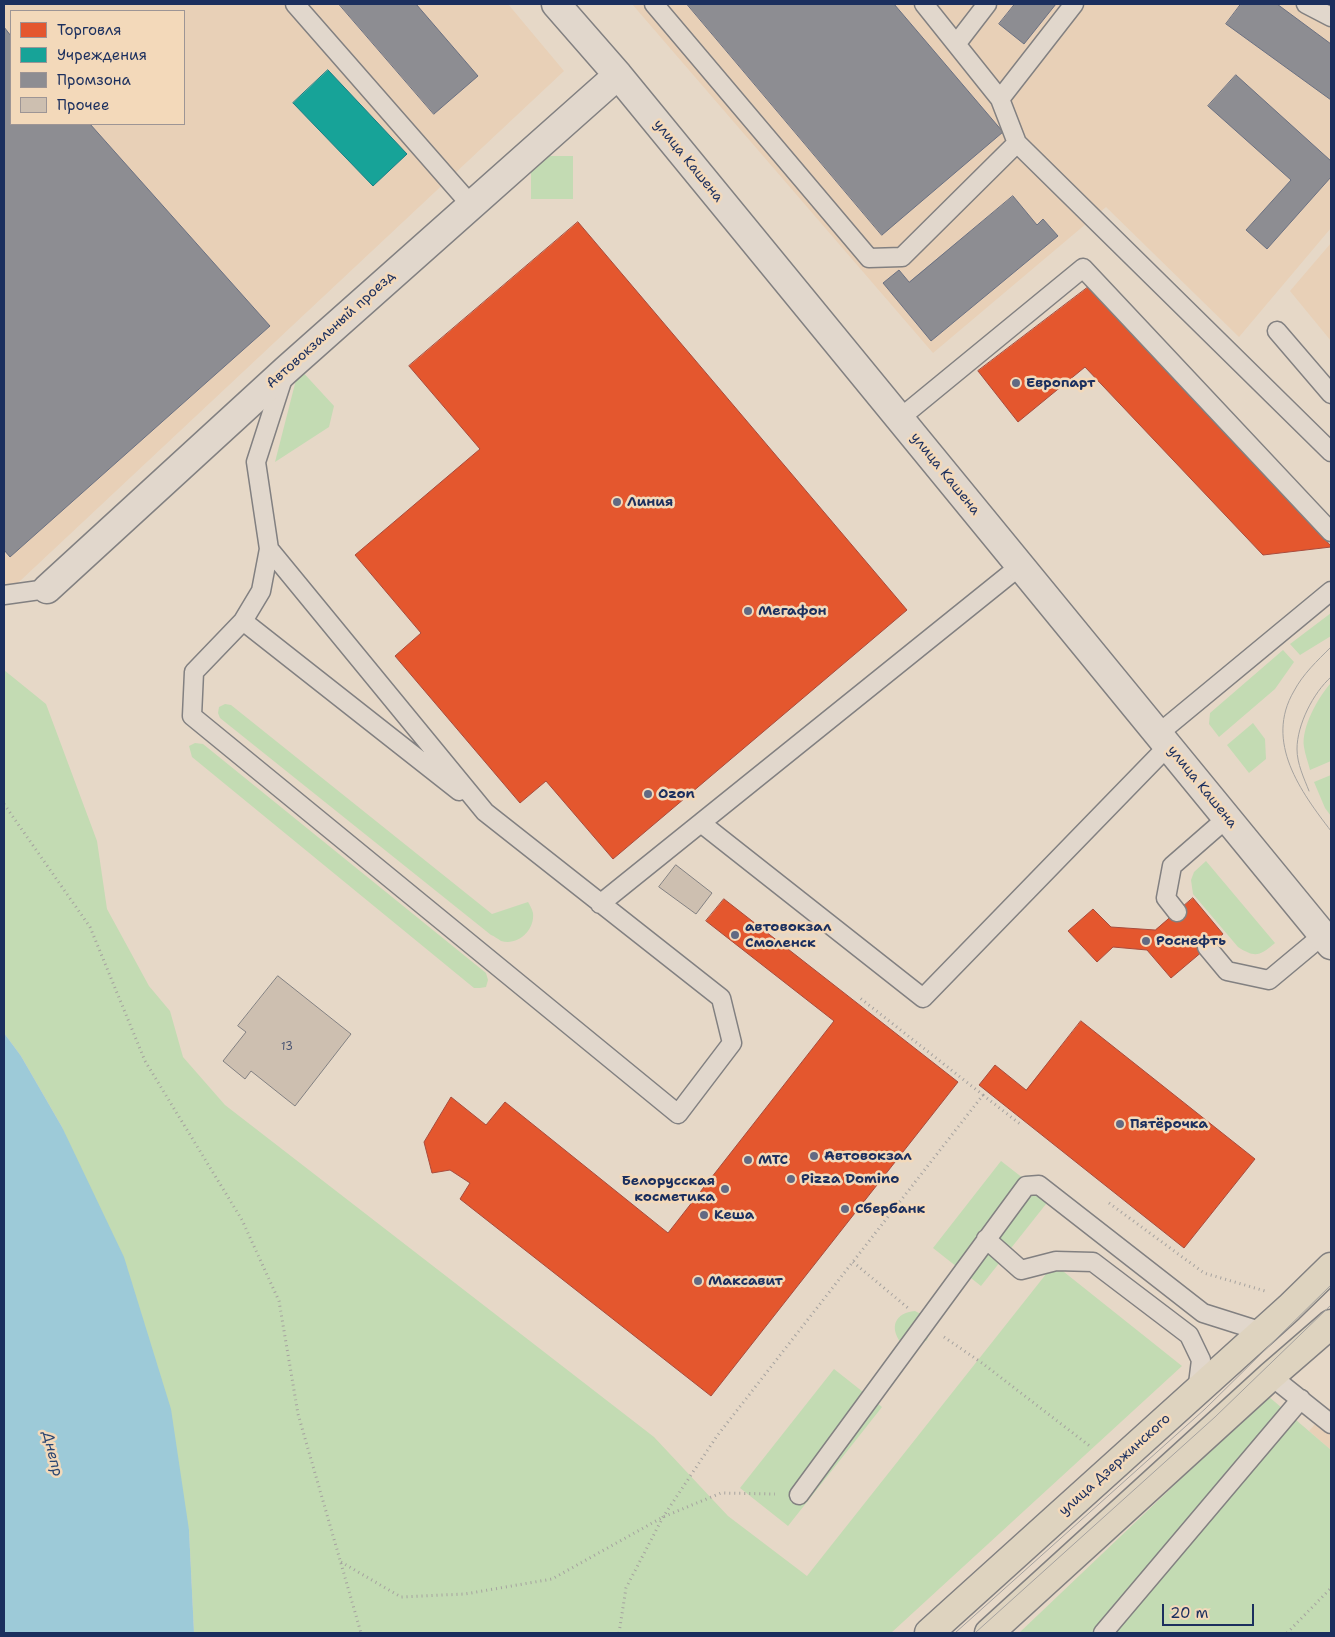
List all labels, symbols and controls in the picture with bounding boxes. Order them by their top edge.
legend [10,10,185,125]
text: Торговля [57,20,122,40]
text: Учреждения [57,45,147,65]
text: Промзона [57,70,131,90]
text: Прочее [57,95,109,115]
street label: улица Кашена [650,116,726,206]
street label: Автовокзальный проезд [263,268,399,392]
place label: Европарт [1026,375,1095,391]
marker: Европарт [1010,377,1022,389]
street label: улица Кашена [907,429,983,519]
place label: Линия [627,494,673,510]
marker: Линия [611,496,623,508]
place label: Мегафон [758,603,826,619]
marker: Мегафон [742,605,754,617]
street label: улица Кашена [1164,742,1240,832]
place label: Ozon [658,786,695,802]
marker: Ozon [642,788,654,800]
place label: автовокзал Смоленск [745,919,831,952]
marker: автовокзал Смоленск [729,929,741,941]
place label: Роснефть [1156,933,1226,949]
marker: Роснефть [1140,935,1152,947]
house number: 13 [281,1040,293,1054]
place label: Пятёрочка [1130,1116,1208,1132]
marker: Пятёрочка [1114,1118,1126,1130]
place label: Автовокзал [824,1148,912,1164]
marker: Автовокзал [808,1150,820,1162]
place label: МТС [758,1152,788,1168]
marker: МТС [742,1154,754,1166]
place label: Pizza Domino [801,1171,899,1187]
place label: Белорусская косметика [621,1173,715,1206]
marker: Pizza Domino [785,1173,797,1185]
marker: Белорусская косметика [719,1183,731,1195]
place label: Сбербанк [855,1201,925,1217]
marker: Сбербанк [839,1203,851,1215]
place label: Кеша [714,1207,754,1223]
marker: Кеша [698,1209,710,1221]
place label: Максавит [708,1273,783,1289]
marker: Максавит [692,1275,704,1287]
street label: улица Дзержинского [1056,1410,1174,1520]
water label: Днепр [38,1430,66,1478]
scale bar [1165,1594,1258,1626]
text: 20 m [1170,1603,1209,1623]

